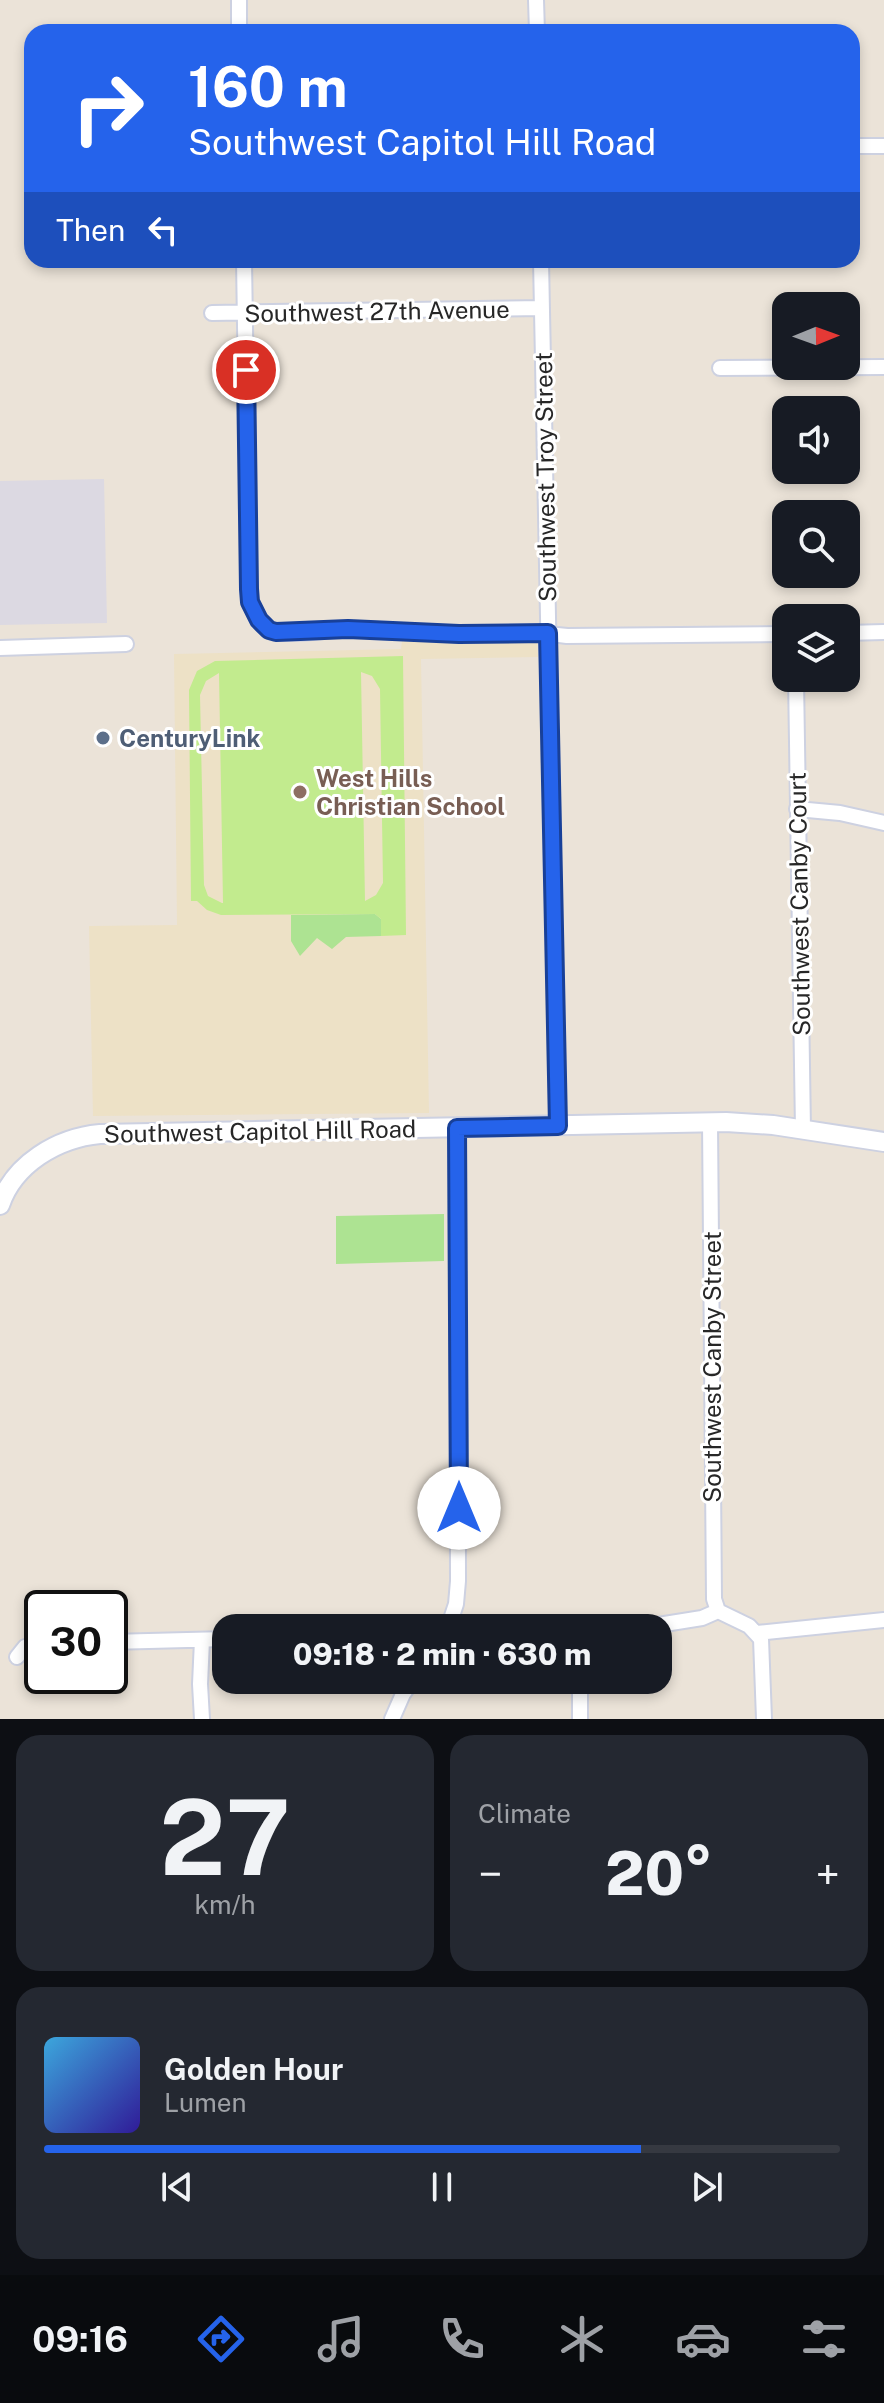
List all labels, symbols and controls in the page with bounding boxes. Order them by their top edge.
text: 160 m [188,54,348,120]
icon: right [56,56,160,160]
text: Southwest Capitol Hill Road [188,121,656,163]
icon: left [141,208,185,252]
text: Then [56,212,125,248]
north arrow [772,292,860,380]
map controls [772,292,860,692]
street label: Southwest 27th Avenue [244,295,510,327]
pin [212,336,280,404]
icon: arrive [224,348,268,392]
street label: Southwest Troy Street [529,352,561,602]
button: sound [772,396,860,484]
button: search [772,500,860,588]
button: layers [772,604,860,692]
place label: CenturyLink [119,724,260,752]
marker: CenturyLink [94,729,112,747]
place label: West Hills Christian School [316,764,505,820]
street label: Southwest Canby Court [783,772,815,1036]
marker: West Hills Christian School [291,783,309,801]
street label: Southwest Capitol Hill Road [104,1114,416,1148]
street label: Southwest Canby Street [698,1231,726,1503]
position arrow [417,1466,501,1550]
speed limit sign: 30 [24,1590,128,1694]
text: 09:18 · 2 min · 630 m [293,1636,591,1672]
text: 27 [159,1776,291,1898]
text: Climate [478,1798,571,1829]
text: 20° [605,1838,713,1909]
text: − [478,1848,502,1900]
text: + [816,1848,840,1900]
text: km/h [194,1889,256,1920]
text: Golden Hour [164,2051,343,2087]
text: Lumen [164,2087,247,2118]
icon: previous [155,2165,199,2209]
icon: pause [420,2165,464,2209]
icon: next [685,2165,729,2209]
icon: directions [193,2311,249,2367]
icon: music [313,2311,369,2367]
icon: phone [434,2311,490,2367]
icon: climate [554,2311,610,2367]
icon: car [675,2311,731,2367]
icon: filters [796,2311,852,2367]
text: 09:16 [32,2318,128,2360]

